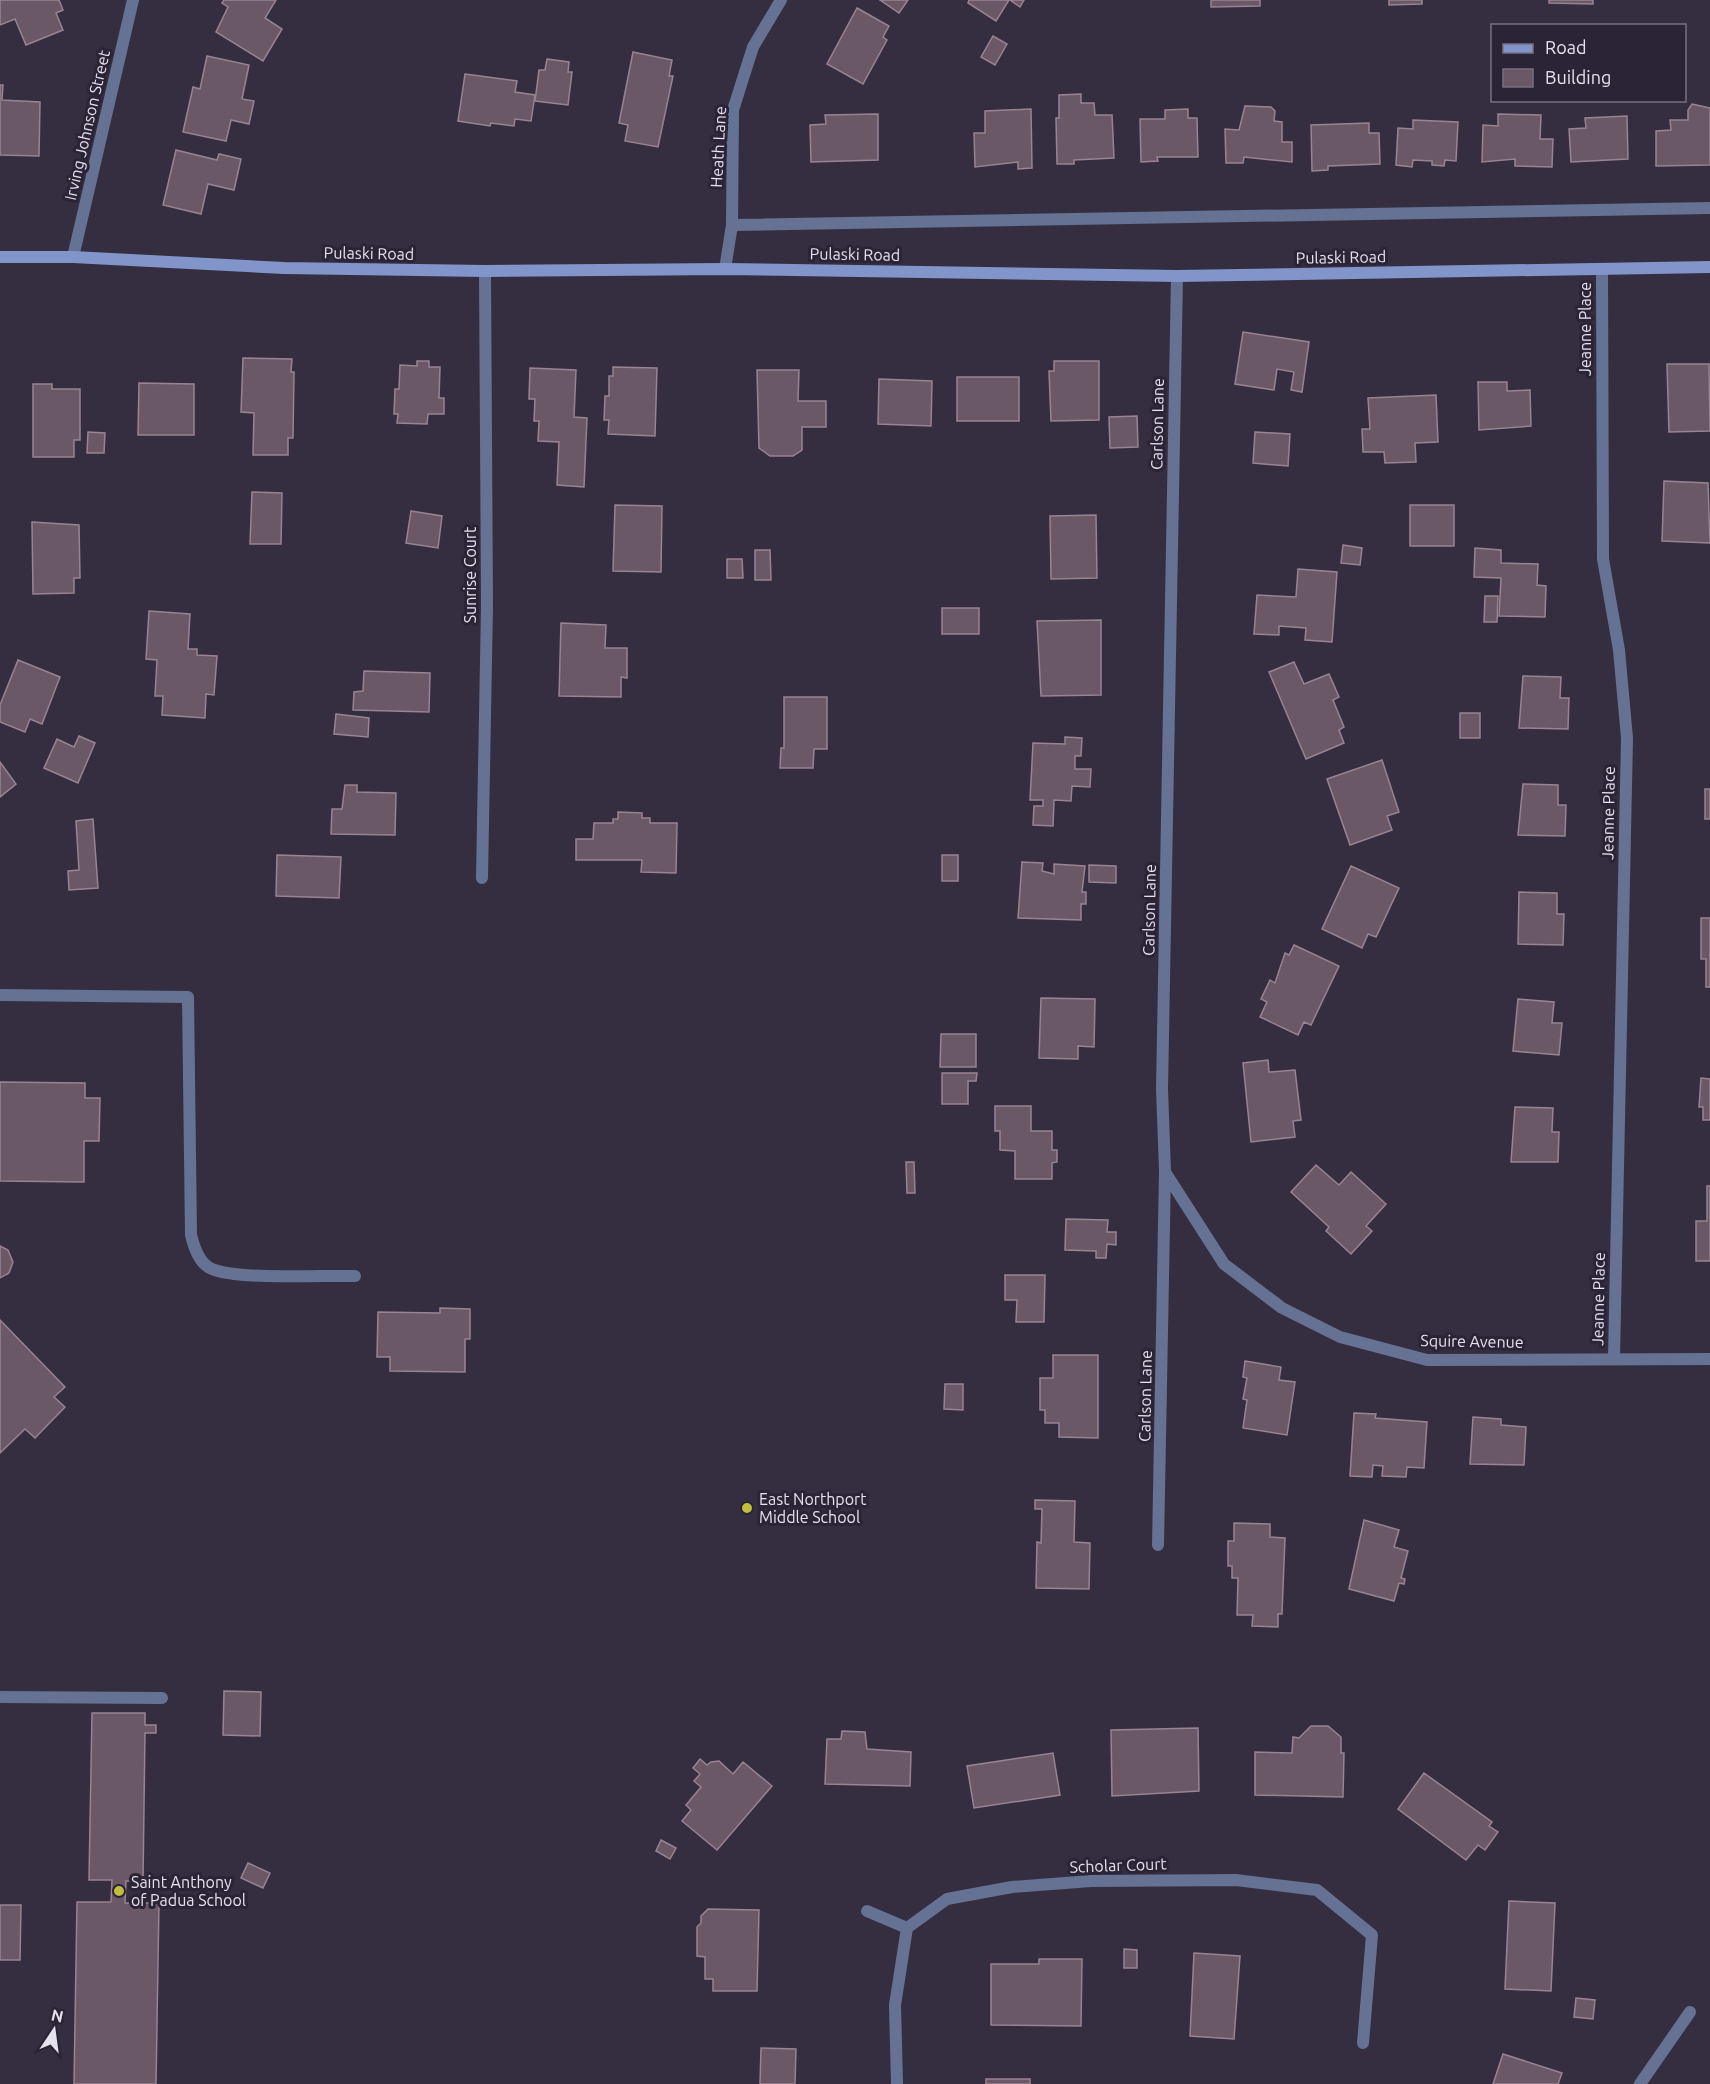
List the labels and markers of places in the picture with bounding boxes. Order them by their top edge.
place label: East Northport Middle School [759,1490,867,1526]
marker: East Northport Middle School [740,1501,754,1515]
place label: Saint Anthony of Padua School [131,1873,246,1909]
marker: Saint Anthony of Padua School [112,1884,126,1898]

